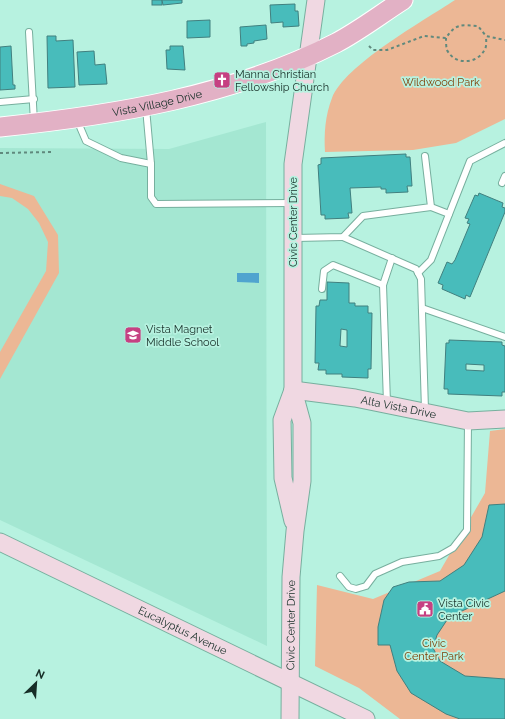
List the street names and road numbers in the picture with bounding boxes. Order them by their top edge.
street label: Vista Village Drive [111,87,204,119]
street label: Civic Center Drive [287,176,300,267]
street label: Alta Vista Drive [360,393,438,421]
street label: Civic Center Drive [284,579,297,670]
street label: Eucalyptus Avenue [136,603,230,658]

